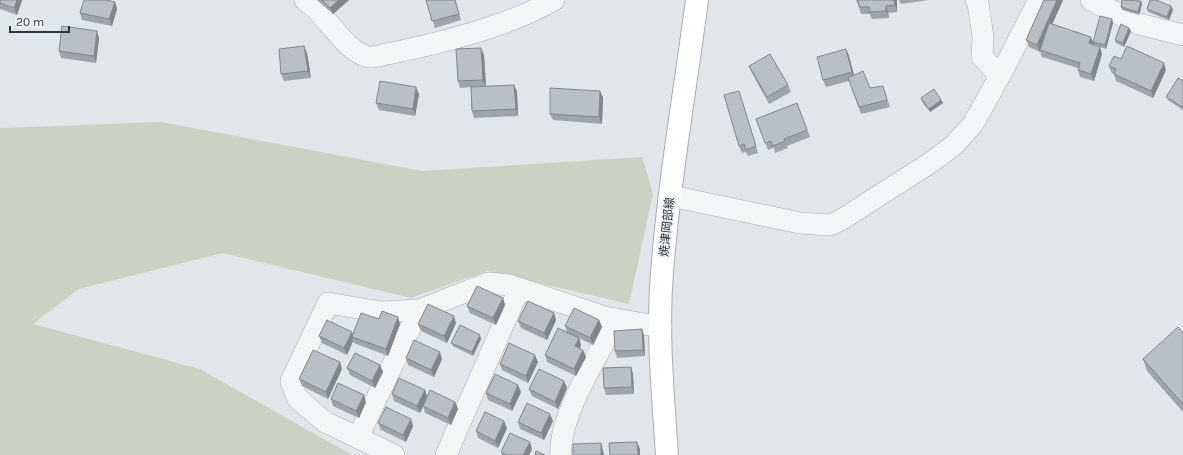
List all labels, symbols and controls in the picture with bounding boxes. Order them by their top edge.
scale bar [10,8,69,34]
text: 20 m [16,15,44,29]
street label: 焼津岡部線 [657,196,677,258]

